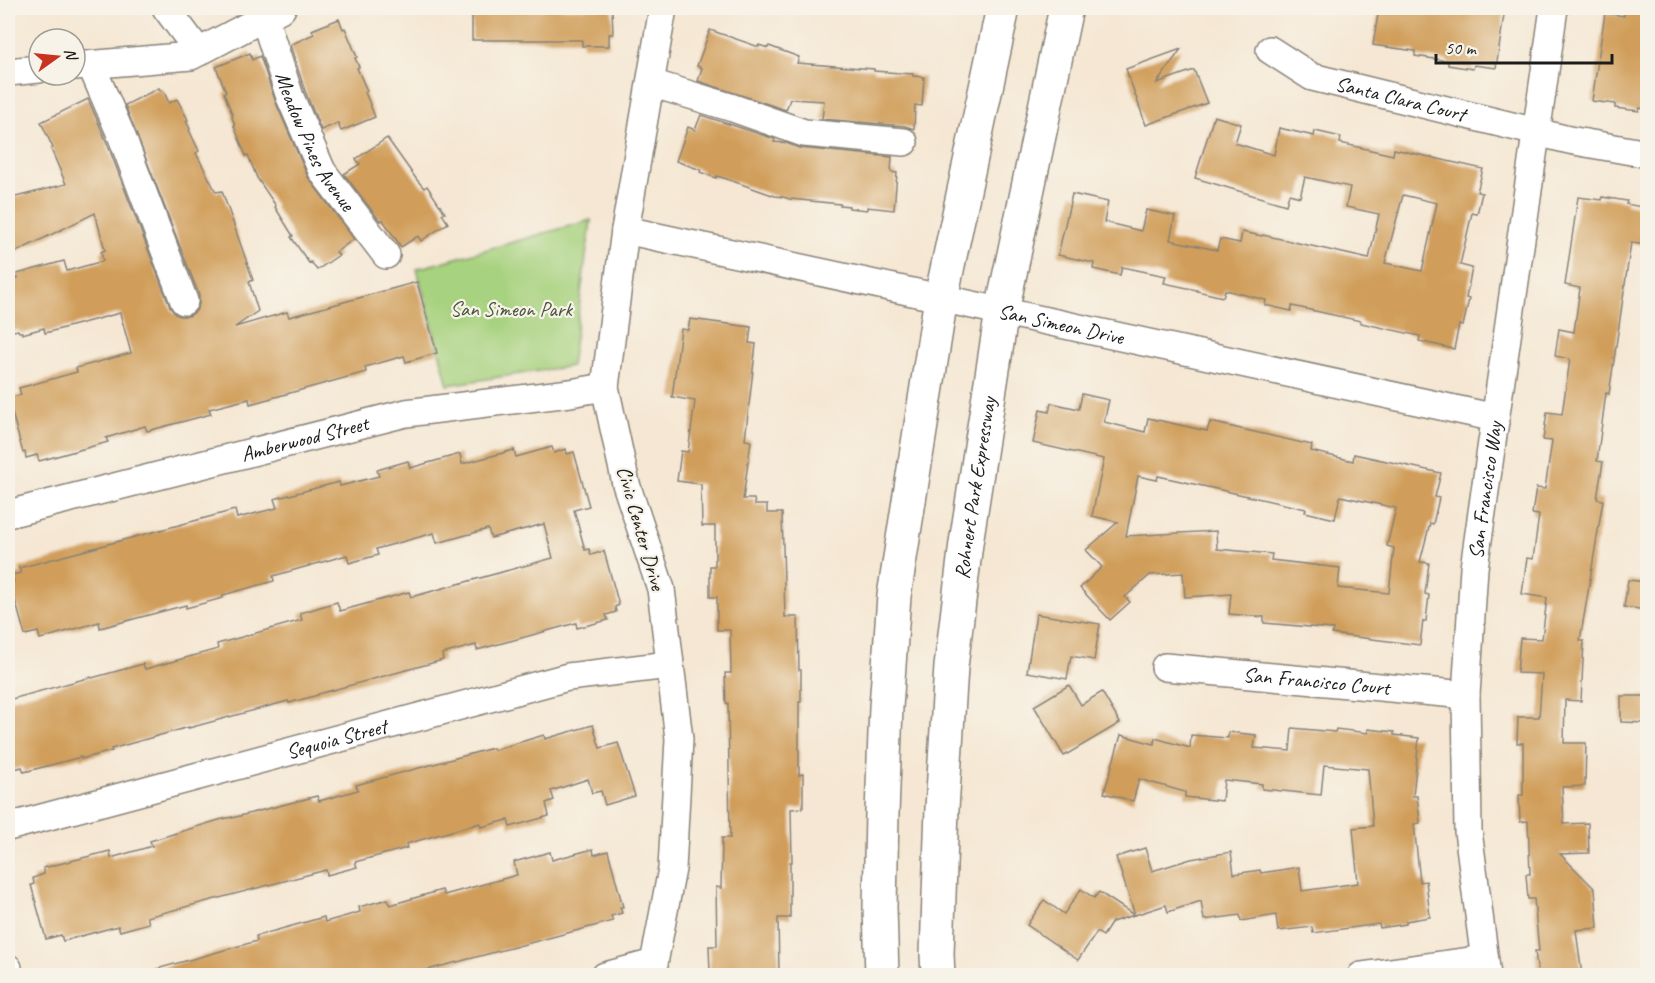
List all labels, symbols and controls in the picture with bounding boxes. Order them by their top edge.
north arrow [27,27,87,87]
scale bar [1436,27,1612,65]
text: 50 m [1445,37,1478,59]
text: N [60,46,82,64]
street label: Meadow Pines Avenue [270,69,361,217]
street label: Santa Clara Court [1333,70,1471,128]
park label: San Simeon Park [450,296,573,322]
street label: San Simeon Drive [996,298,1127,350]
street label: Rohnert Park Expressway [949,393,1002,580]
street label: Amberwood Street [238,410,373,467]
street label: San Francisco Way [1462,418,1508,561]
street label: Civic Center Drive [611,463,671,594]
street label: San Francisco Court [1242,661,1393,701]
street label: Sequoia Street [283,712,392,765]

